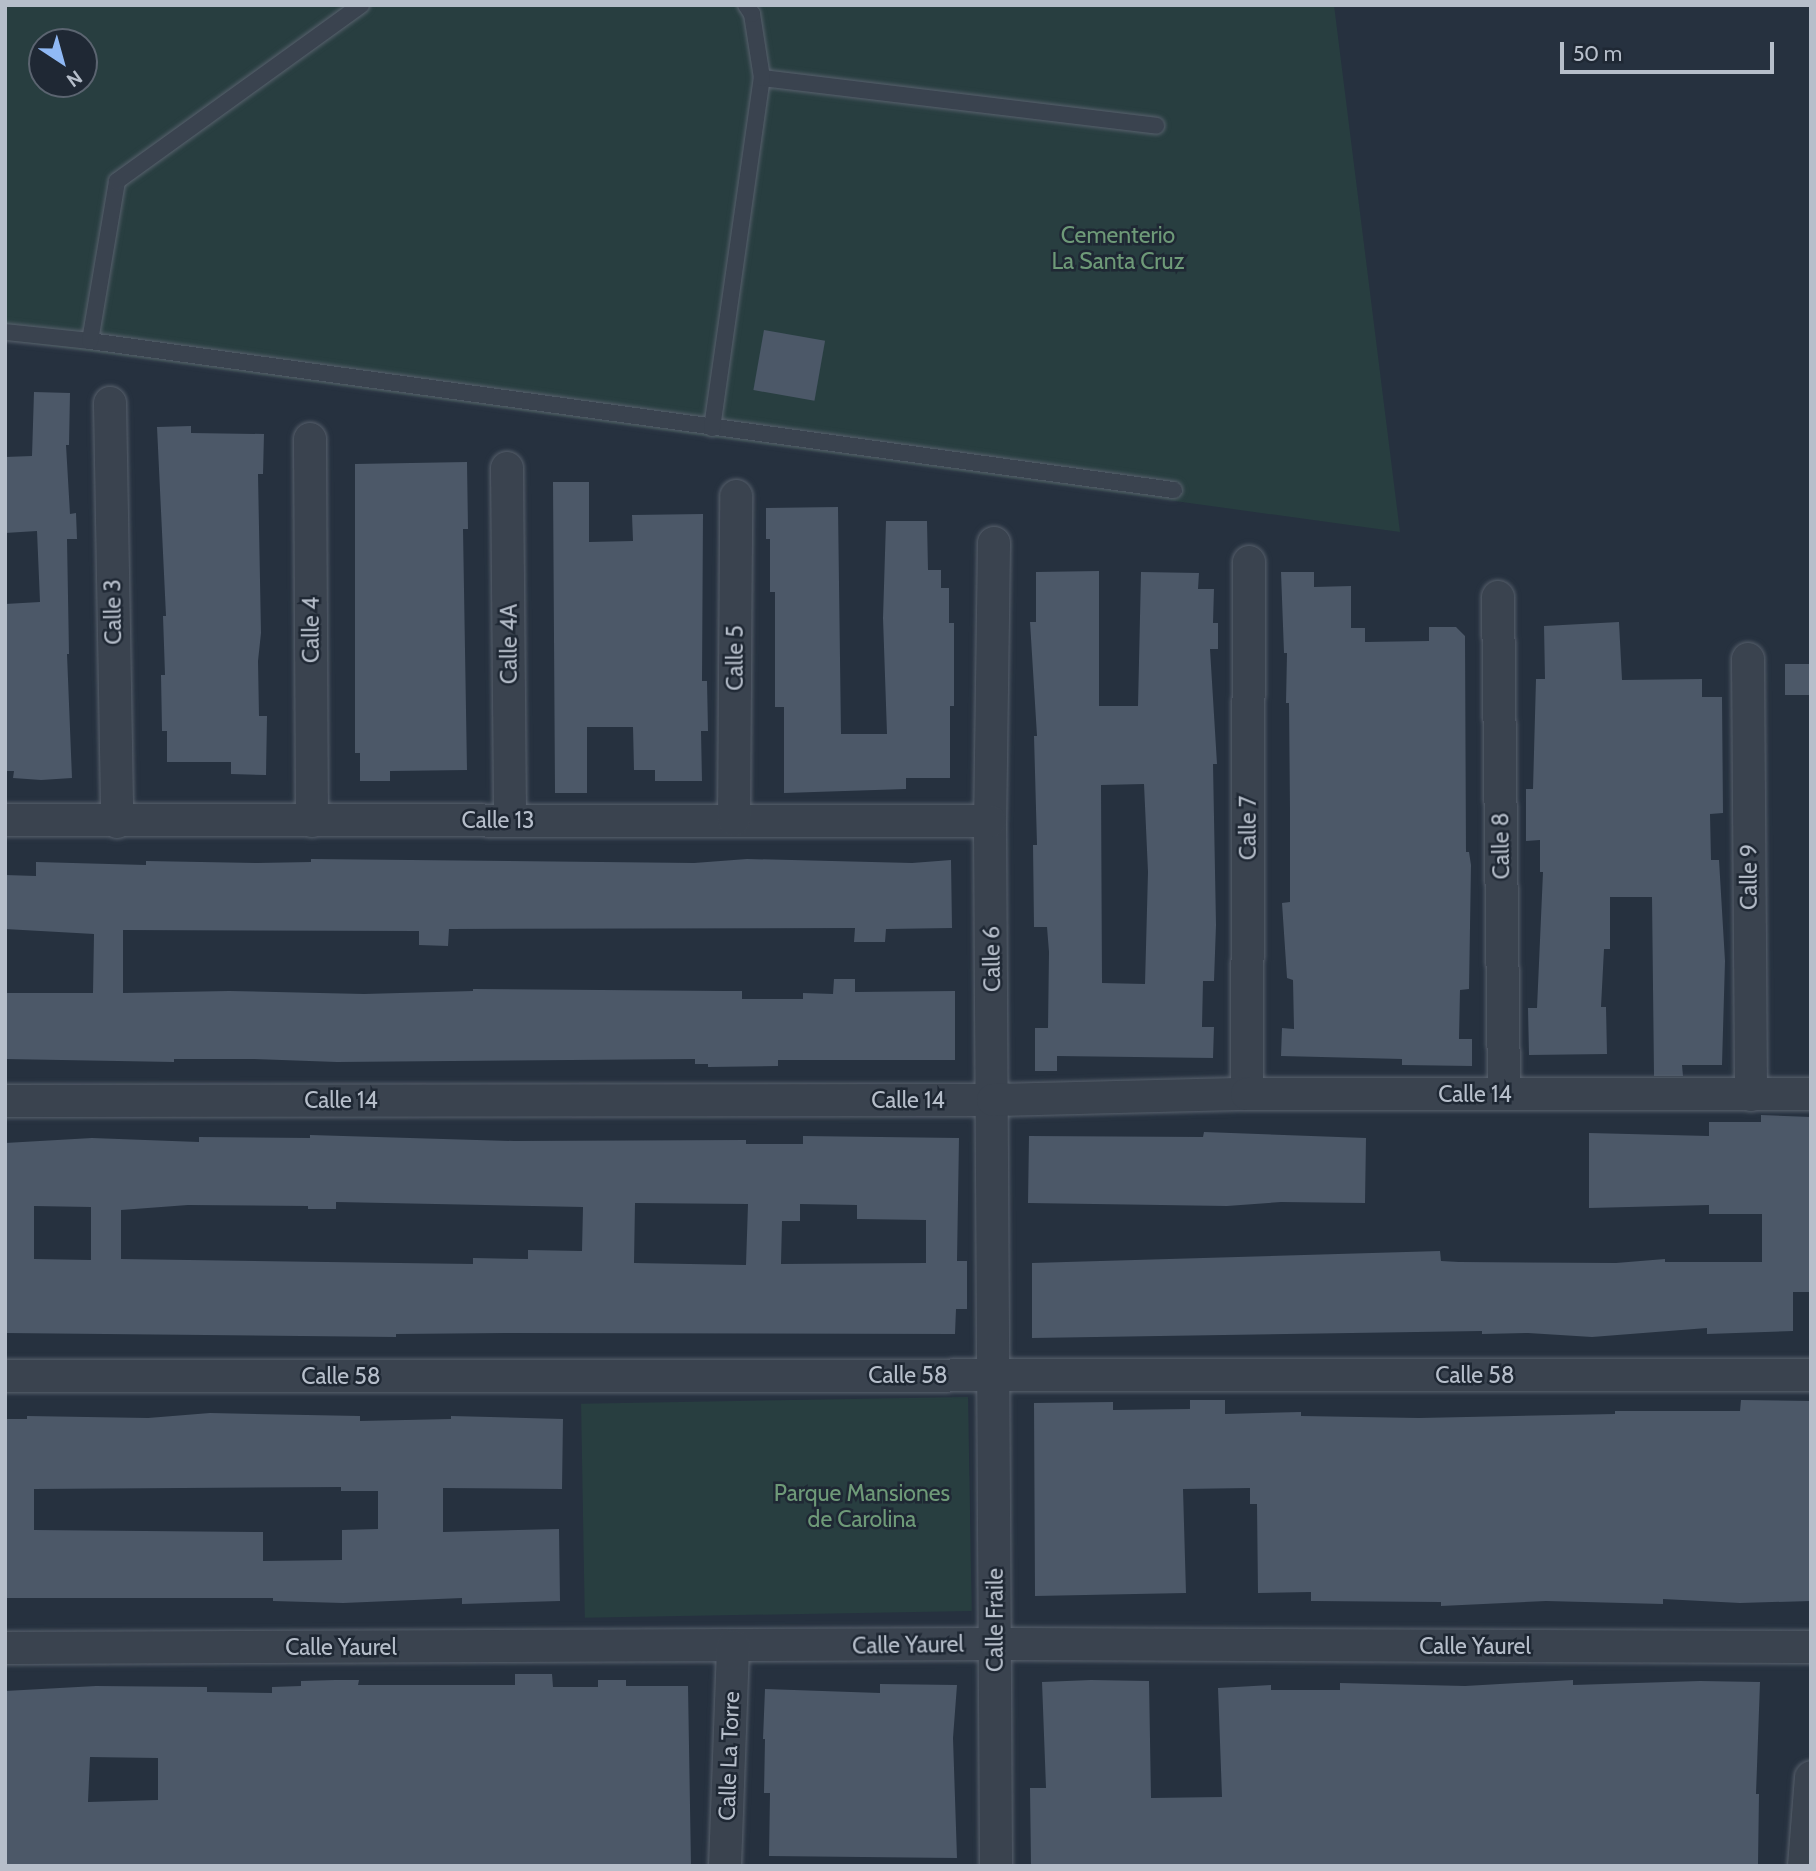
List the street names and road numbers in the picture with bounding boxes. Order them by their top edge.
street label: Calle 3 [99,579,127,645]
street label: Calle 4 [297,597,325,663]
street label: Calle 4A [495,604,523,684]
street label: Calle 5 [721,625,749,691]
street label: Calle 7 [1234,796,1262,860]
street label: Calle 13 [462,806,534,834]
street label: Calle 8 [1487,812,1515,880]
street label: Calle 9 [1735,844,1763,910]
street label: Calle 6 [978,926,1006,992]
street label: Calle 14 [1438,1080,1512,1108]
street label: Calle 14 [304,1086,378,1114]
street label: Calle 14 [871,1086,945,1114]
street label: Calle 58 [868,1361,948,1389]
street label: Calle 58 [1435,1361,1515,1389]
street label: Calle 58 [301,1362,381,1390]
street label: Calle Fraile [981,1568,1009,1672]
street label: Calle Yaurel [852,1630,964,1660]
street label: Calle Yaurel [1419,1632,1531,1660]
street label: Calle Yaurel [285,1633,397,1661]
street label: Calle La Torre [713,1691,745,1821]

